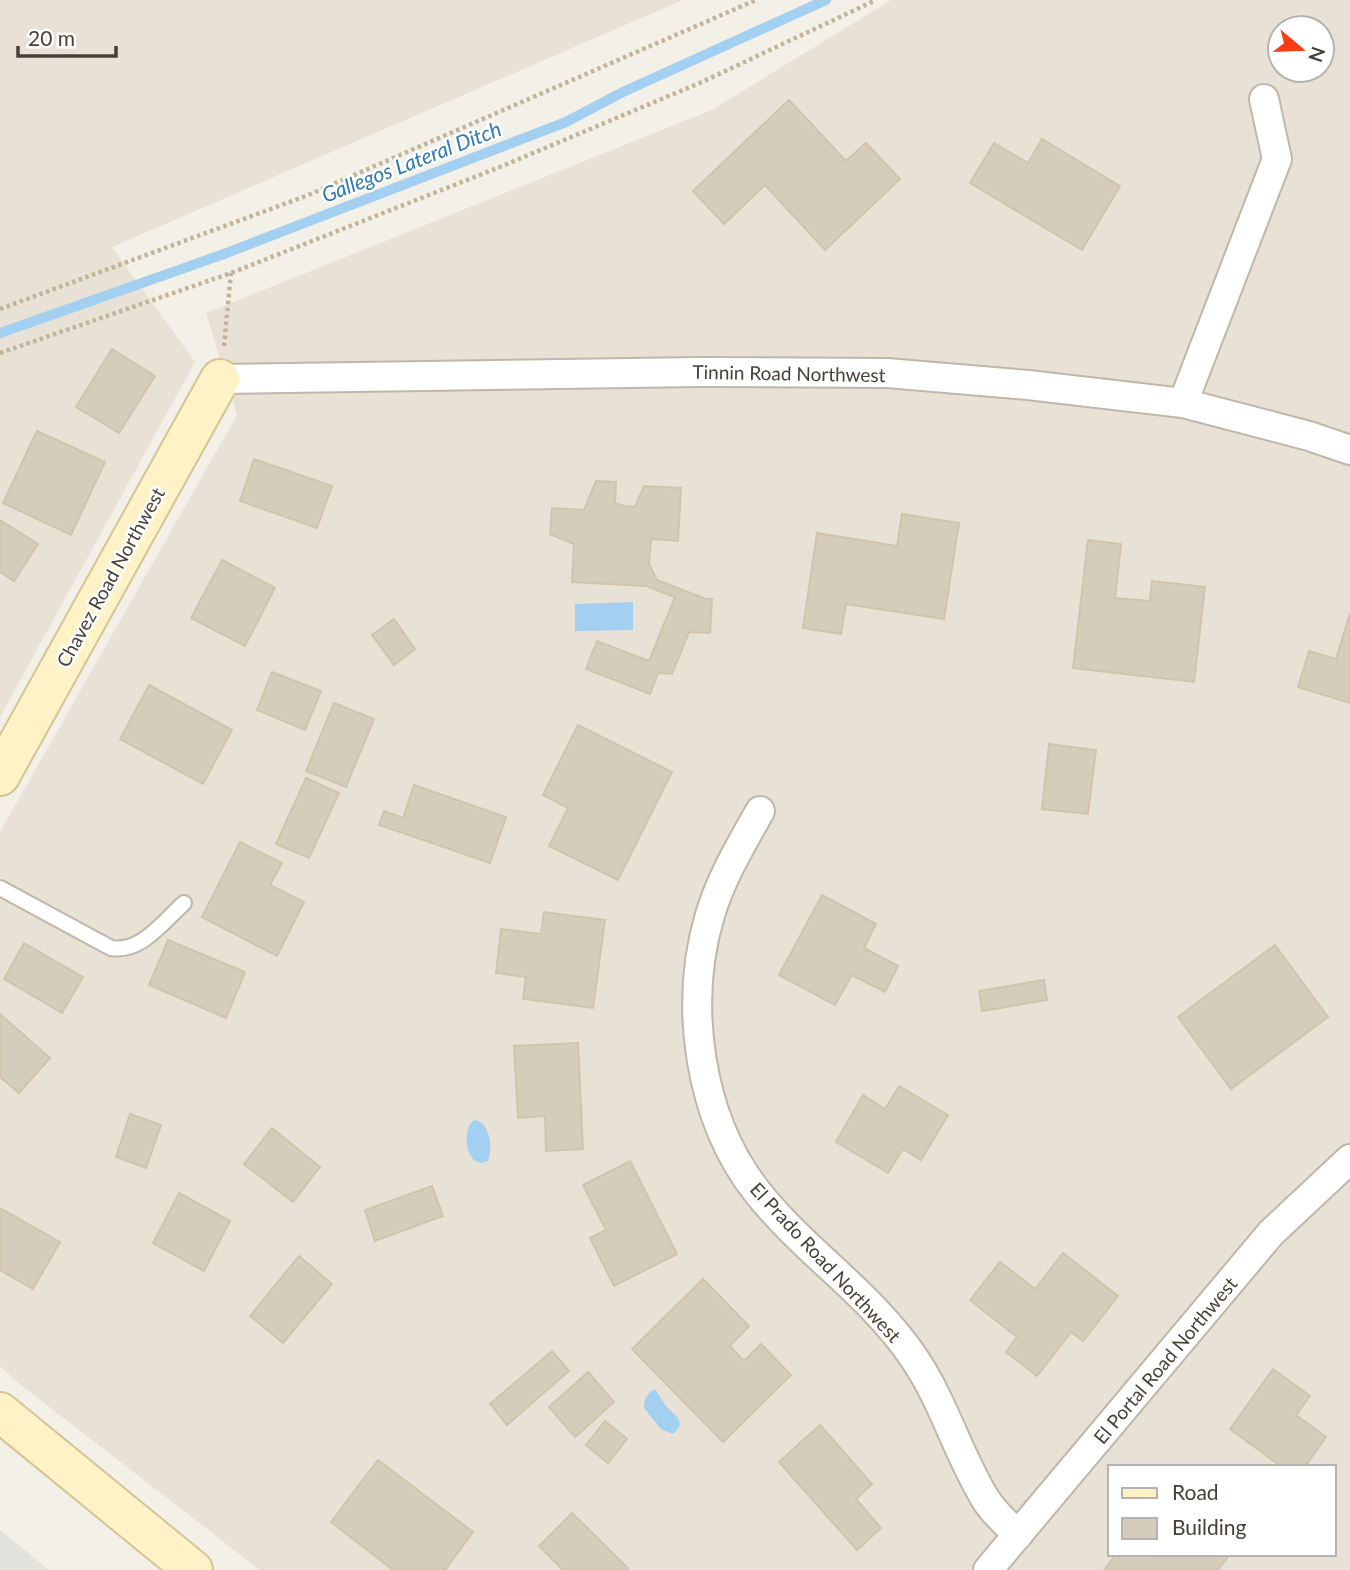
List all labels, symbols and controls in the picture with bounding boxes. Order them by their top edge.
scale bar [18,14,116,58]
north arrow [1266,14,1336,84]
text: 20 m [28,25,75,50]
text: N [1304,44,1331,65]
water label: Gallegos Lateral Ditch [318,115,504,207]
street label: Tinnin Road Northwest [692,360,886,386]
street label: Chavez Road Northwest [51,483,169,671]
street label: El Prado Road Northwest [746,1177,906,1347]
street label: El Portal Road Northwest [1089,1272,1242,1448]
legend [1108,1465,1336,1556]
text: Road [1172,1479,1219,1504]
text: Building [1172,1514,1247,1539]

